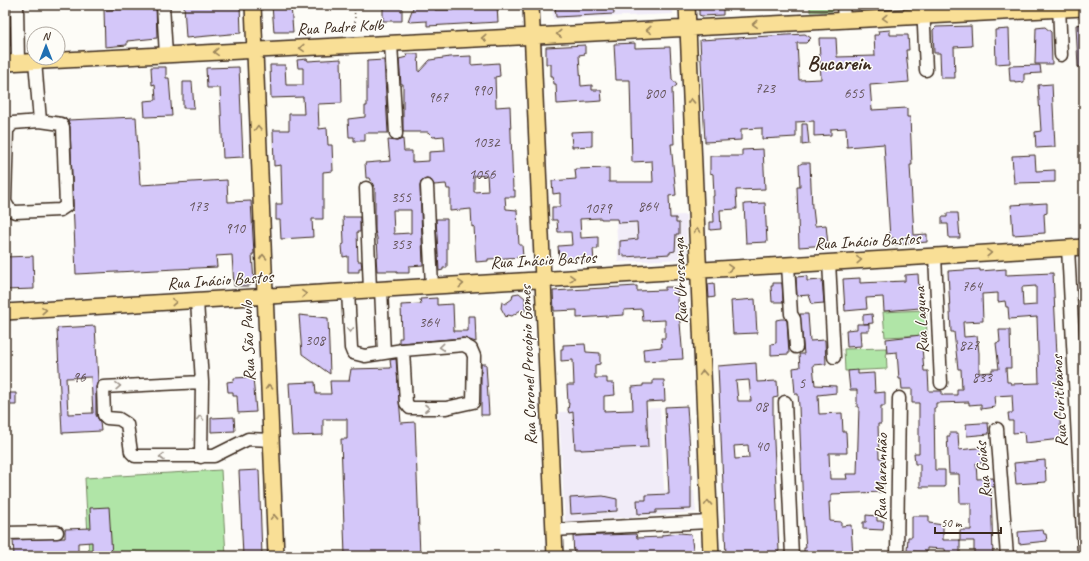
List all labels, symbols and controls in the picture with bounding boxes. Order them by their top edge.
street label: Rua Padre Kolb [296,14,386,40]
one-way arrow [882,14,888,22]
one-way arrow [752,20,758,29]
north arrow [26,26,66,66]
one-way arrow [646,26,652,34]
text: N [43,29,52,43]
one-way arrow [556,30,562,39]
one-way arrow [481,34,487,43]
one-way arrow [299,43,305,52]
one-way arrow [213,48,219,56]
district label: Bucarein [807,50,872,76]
house number: 723 [755,79,776,98]
house number: 990 [472,81,493,100]
house number: 800 [645,84,666,103]
house number: 655 [844,84,865,103]
house number: 967 [428,88,449,107]
one-way arrow [687,98,696,104]
one-way arrow [253,125,262,131]
house number: 1032 [472,133,501,152]
house number: 1056 [468,165,497,184]
house number: 355 [391,188,412,207]
house number: 173 [188,197,209,216]
house number: 864 [638,197,659,216]
house number: 1079 [584,199,613,218]
house number: 910 [225,219,246,238]
one-way arrow [693,228,701,234]
street label: Rua Inácio Bastos [814,228,923,254]
house number: 353 [391,235,412,254]
street label: Rua Urussanga [668,236,692,324]
street label: Rua Inácio Bastos [490,247,599,273]
one-way arrow [986,248,992,257]
one-way arrow [259,254,267,260]
one-way arrow [856,256,862,265]
one-way arrow [727,264,733,273]
street label: Rua Inácio Bastos [166,266,276,294]
one-way arrow [569,273,575,282]
house number: 764 [962,277,983,296]
one-way arrow [458,280,464,289]
street label: Rua Coronel Procópio Gomes [515,282,541,445]
street label: Rua Laguna [909,285,933,354]
one-way arrow [301,290,307,298]
one-way arrow [171,298,177,306]
street label: Rua São Paulo [236,299,260,382]
one-way arrow [41,305,47,314]
house number: 364 [419,313,440,332]
one-way arrow [346,327,354,333]
house number: 308 [305,331,326,350]
house number: 827 [959,336,980,355]
one-way arrow [439,342,445,351]
street label: Rua Curitibanos [1046,353,1072,448]
house number: 96 [72,368,87,387]
house number: 833 [972,368,993,387]
one-way arrow [699,370,707,376]
house number: 5 [799,374,807,393]
one-way arrow [115,382,121,390]
one-way arrow [264,384,273,390]
house number: 08 [754,397,769,416]
one-way arrow [424,404,430,412]
one-way arrow [196,415,204,421]
street label: Rua Maranhão [870,432,892,521]
house number: 40 [755,437,770,456]
street label: Rua Goiás [970,439,996,499]
one-way arrow [159,453,165,461]
one-way arrow [704,500,713,506]
scale bar [935,509,1001,535]
one-way arrow [270,514,278,520]
text: 50 m [941,515,963,531]

